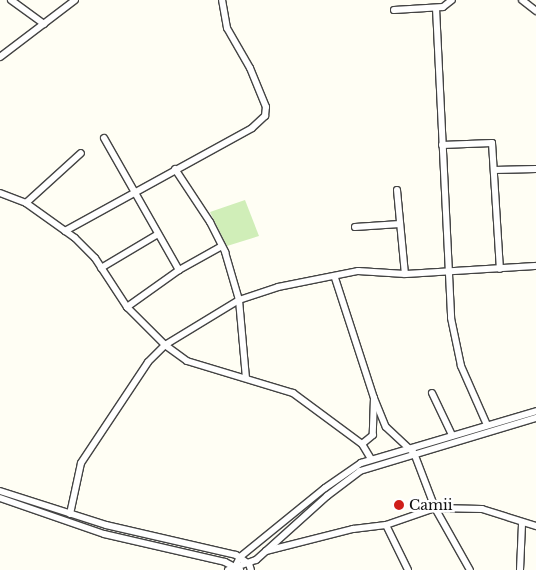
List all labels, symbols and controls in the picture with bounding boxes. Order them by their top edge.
place label: Camii [409,497,453,513]
marker: Camii [393,499,405,511]

